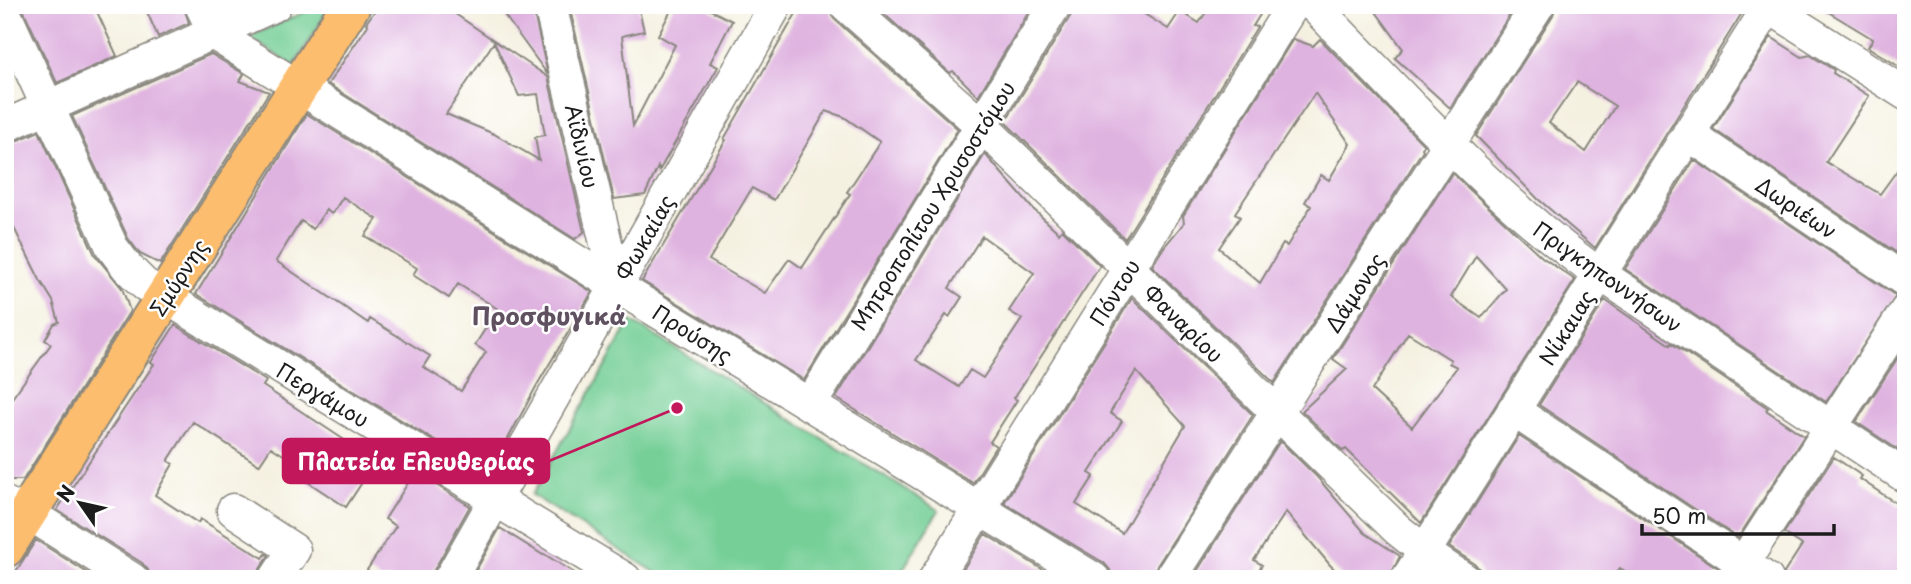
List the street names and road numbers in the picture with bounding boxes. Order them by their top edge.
street label: Μητροπολίτου Χρυσοστόμου [842,74,1022,336]
street label: Αϊδινίου [558,101,608,191]
street label: Δωριέων [1750,168,1844,246]
street label: Φωκαίας [607,188,682,286]
street label: Πριγκηποννήσων [1527,212,1689,340]
street label: Σμύρνης [141,232,215,322]
street label: Δάμονος [1316,246,1392,338]
street label: Πόντου [1081,252,1147,332]
street label: Φαναρίου [1137,277,1231,369]
street label: Νίκαιας [1530,283,1602,371]
street label: Προύσης [647,296,739,370]
street label: Περγάμου [270,354,376,434]

